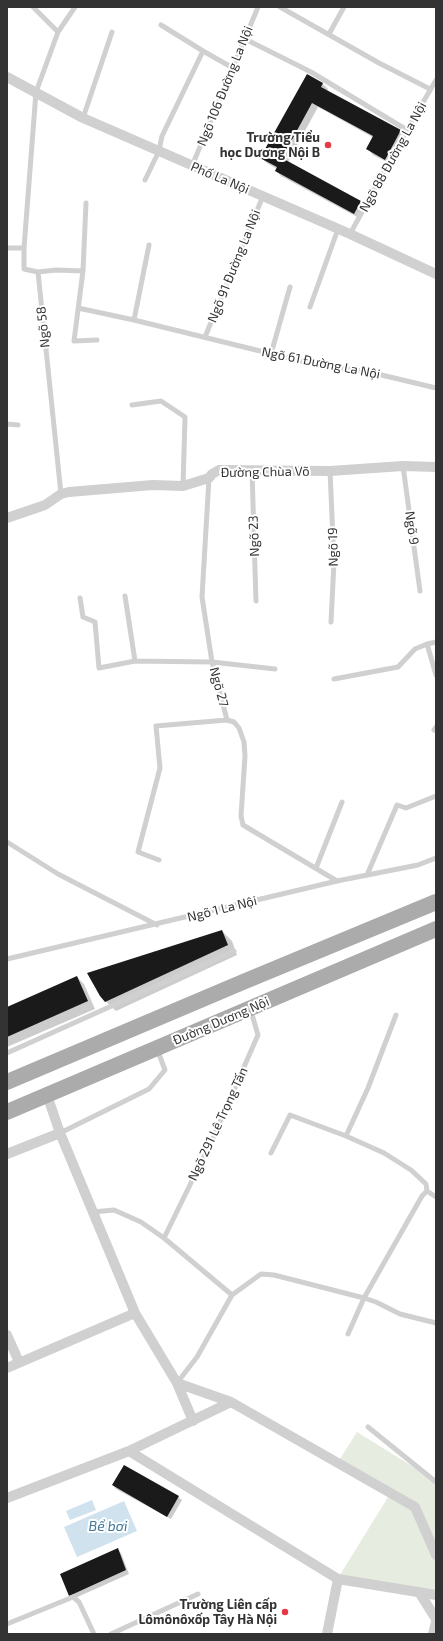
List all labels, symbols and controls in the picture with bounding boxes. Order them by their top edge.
street label: Ngõ 106 Đường La Nội [194,24,256,148]
street label: Ngõ 88 Đường La Nội [356,99,430,215]
place label: Trường Tiểu học Dương Nội B [220,130,320,161]
marker: Trường Tiểu học Dương Nội B [323,140,333,150]
street label: Phố La Nội [188,159,252,197]
street label: Ngõ 91 Đường La Nội [204,207,264,325]
street label: Ngõ 58 [33,306,53,348]
street label: Ngõ 61 Đường La Nội [260,344,382,382]
street label: Đường Chùa Võ [220,463,310,481]
street label: Ngõ 9 [402,510,422,546]
street label: Ngõ 23 [245,515,263,557]
street label: Ngõ 19 [325,527,341,567]
street label: Ngõ 27 [206,665,232,709]
street label: Ngõ 1 La Nội [186,893,258,925]
street label: Đường Dương Nội [171,994,271,1048]
street label: Ngõ 291 Lê Trọng Tấn [185,1065,251,1183]
water label: Bể bơi [89,1518,127,1534]
place label: Trường Liên cấp Lômônôxốp Tây Hà Nội [138,1597,277,1628]
marker: Trường Liên cấp Lômônôxốp Tây Hà Nội [280,1607,290,1617]

